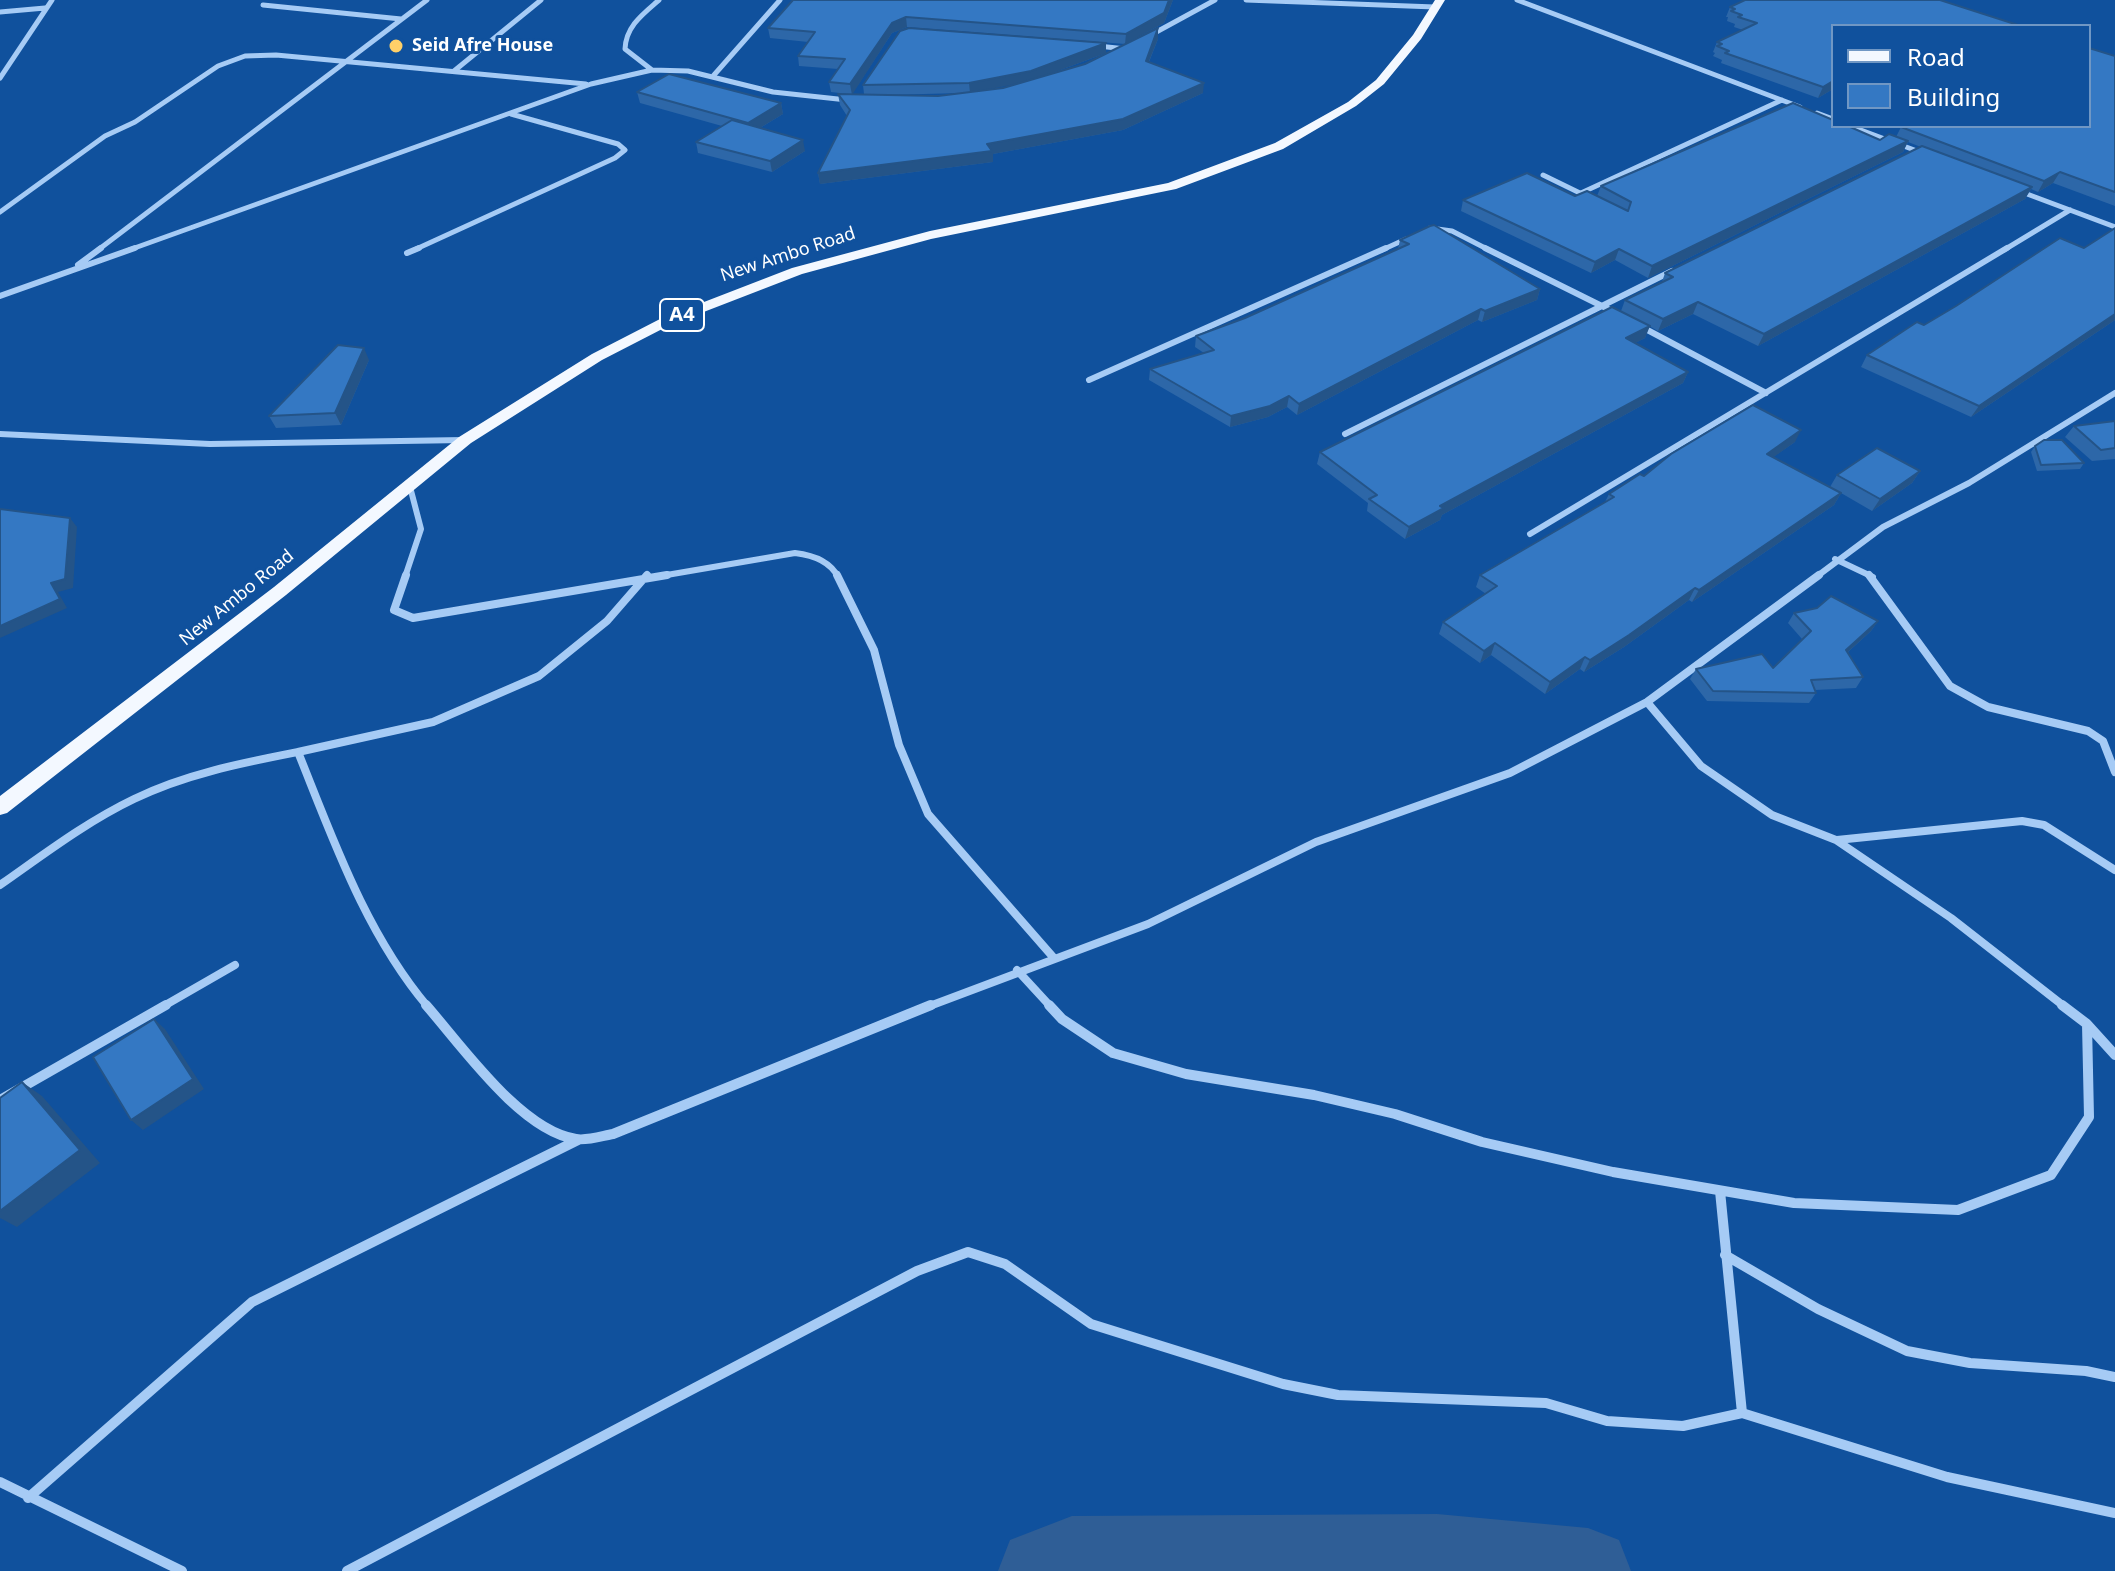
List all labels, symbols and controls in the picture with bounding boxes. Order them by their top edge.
legend [1831,24,2091,128]
place label: Seid Afre House [412,35,553,57]
marker: Seid Afre House [387,37,405,55]
text: Road [1907,40,1965,73]
text: Building [1907,80,2000,113]
street label: New Ambo Road [718,223,858,287]
road number: A4 [660,299,704,331]
street label: New Ambo Road [176,545,298,651]

